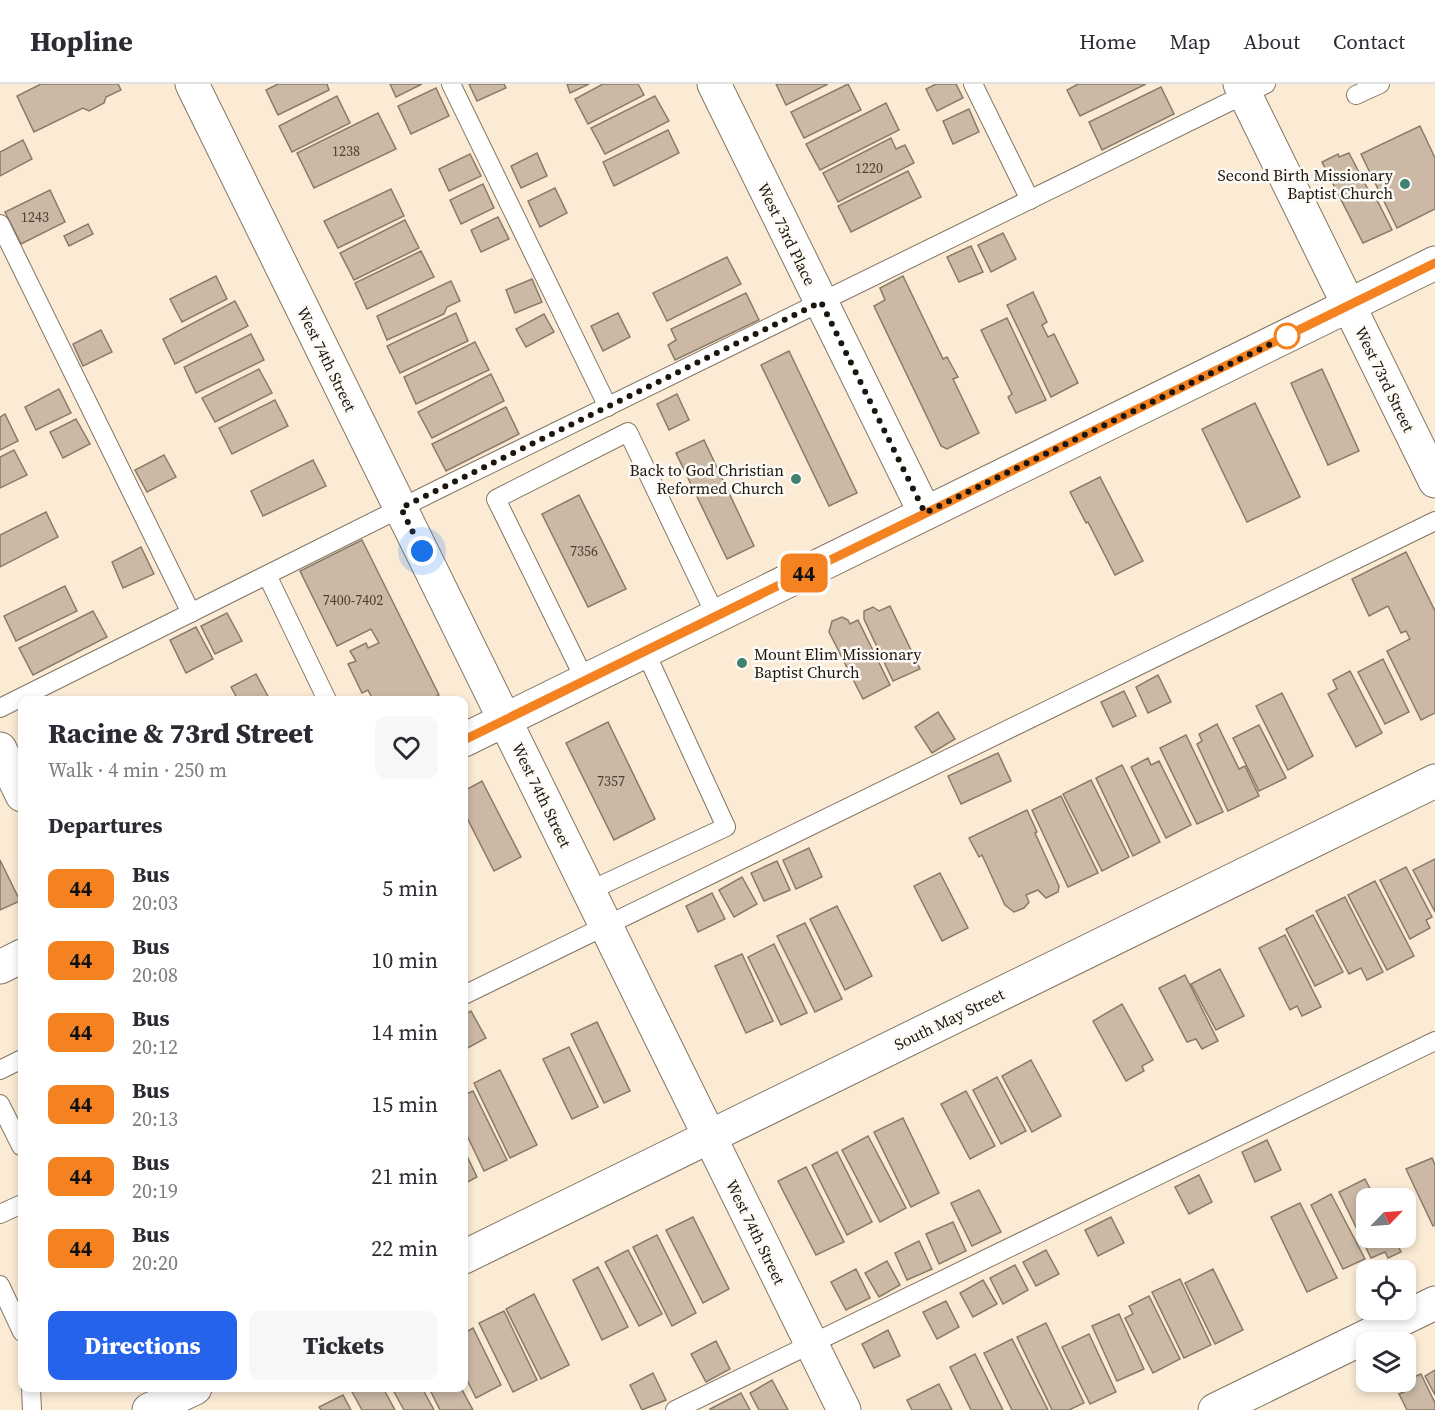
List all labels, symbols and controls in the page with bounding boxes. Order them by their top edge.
text: Hopline [30,22,133,60]
text: Home [1079,27,1137,56]
text: Map [1170,27,1211,56]
text: About [1244,27,1300,56]
text: Contact [1333,27,1405,56]
house number: 1238 [332,141,360,161]
house number: 1220 [855,158,883,178]
place label: Second Birth Missionary Baptist Church [1218,164,1394,204]
marker: Second Birth Missionary Baptist Church [1398,177,1412,191]
street label: West 73rd Place [753,179,821,289]
house number: 1243 [21,207,49,227]
street label: West 74th Street [292,303,362,416]
street label: West 73rd Street [1350,322,1420,436]
unlabelled marker [1274,323,1300,349]
place label: Back to God Christian Reformed Church [630,459,784,499]
marker: Back to God Christian Reformed Church [789,472,803,486]
your location [407,536,437,566]
house number: 7356 [570,541,598,561]
line badge: 44 [777,554,831,592]
text: 44 [793,559,815,588]
house number: 7400-7402 [323,590,383,610]
place label: Mount Elim Missionary Baptist Church [754,643,922,683]
marker: Mount Elim Missionary Baptist Church [735,656,749,670]
text: Racine & 73rd Street [48,714,313,752]
button: heart [375,716,438,779]
street label: West 74th Street [507,739,577,852]
text: Walk · 4 min · 250 m [48,756,227,784]
house number: 7357 [597,771,625,791]
text: Departures [48,810,162,840]
text: Bus [132,859,169,889]
text: 5 min [382,873,438,903]
text: 44 [70,874,92,903]
text: 20:03 [132,889,178,917]
text: Bus [132,931,169,961]
text: 10 min [371,945,438,975]
text: 44 [70,946,92,975]
text: 20:08 [132,961,178,989]
street label: South May Street [890,982,1008,1055]
text: Bus [132,1003,169,1033]
text: 14 min [371,1017,438,1047]
text: 44 [70,1018,92,1047]
text: 20:12 [132,1033,178,1061]
text: Bus [132,1075,169,1105]
text: 15 min [371,1089,438,1119]
text: 44 [70,1090,92,1119]
text: 20:13 [132,1105,178,1133]
text: Bus [132,1147,169,1177]
text: 21 min [371,1161,438,1191]
text: 44 [70,1162,92,1191]
street label: West 74th Street [721,1176,791,1289]
text: 20:19 [132,1177,178,1205]
north arrow [1356,1188,1416,1248]
map controls [1356,1188,1416,1392]
text: Bus [132,1219,169,1249]
text: 22 min [371,1233,438,1263]
text: 44 [70,1234,92,1263]
text: 20:20 [132,1249,178,1277]
button: locate [1356,1260,1416,1320]
button: Directions [48,1311,237,1380]
button: Tickets [249,1311,438,1380]
button: layers [1356,1332,1416,1392]

